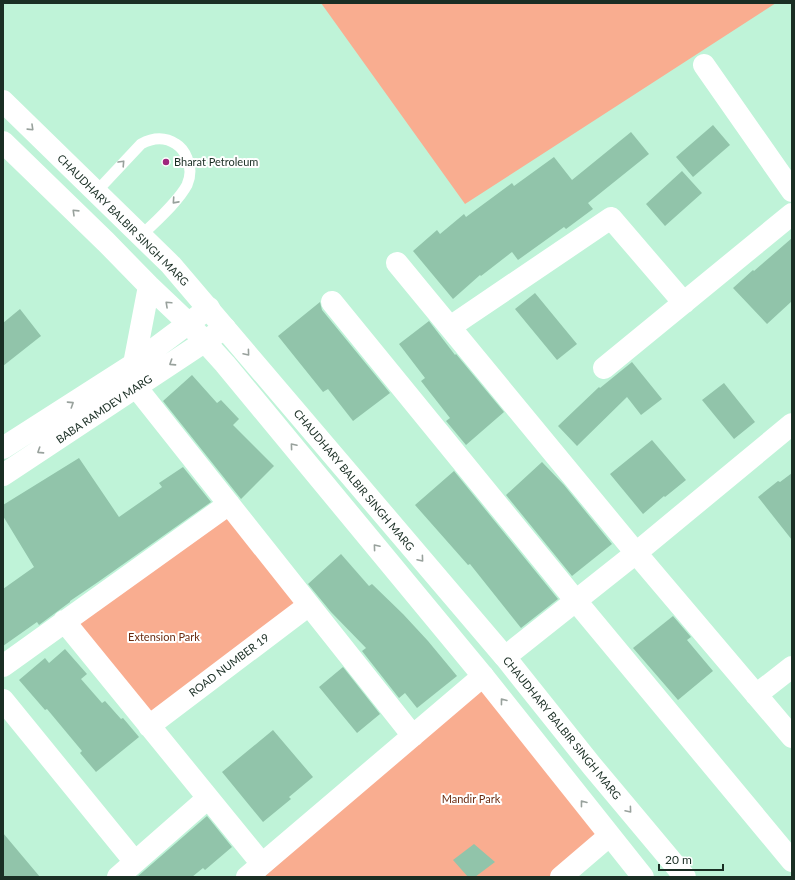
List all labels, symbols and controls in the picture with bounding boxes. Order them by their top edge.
one-way arrow [26,123,34,131]
street label: CHAUDHARY BALBIR SINGH MARG [55,151,192,288]
place label: Bharat Petroleum [174,155,258,168]
marker: Bharat Petroleum [161,157,171,167]
one-way arrow [118,160,125,168]
one-way arrow [172,196,179,203]
one-way arrow [72,210,80,217]
one-way arrow [165,301,173,309]
one-way arrow [242,348,249,356]
one-way arrow [169,358,176,366]
street label: BABA RAMDEV MARG [53,372,154,446]
one-way arrow [67,402,74,409]
street label: CHAUDHARY BALBIR SINGH MARG [291,406,417,553]
one-way arrow [290,444,297,451]
one-way arrow [38,446,45,453]
one-way arrow [373,544,380,551]
one-way arrow [417,554,424,562]
park label: Extension Park [128,630,200,643]
street label: ROAD NUMBER 19 [186,630,271,699]
street label: CHAUDHARY BALBIR SINGH MARG [501,654,624,802]
one-way arrow [500,699,507,706]
park label: Mandir Park [442,792,501,805]
one-way arrow [581,801,588,808]
one-way arrow [625,806,632,813]
scale bar [659,846,723,872]
text: 20 m [665,852,692,867]

